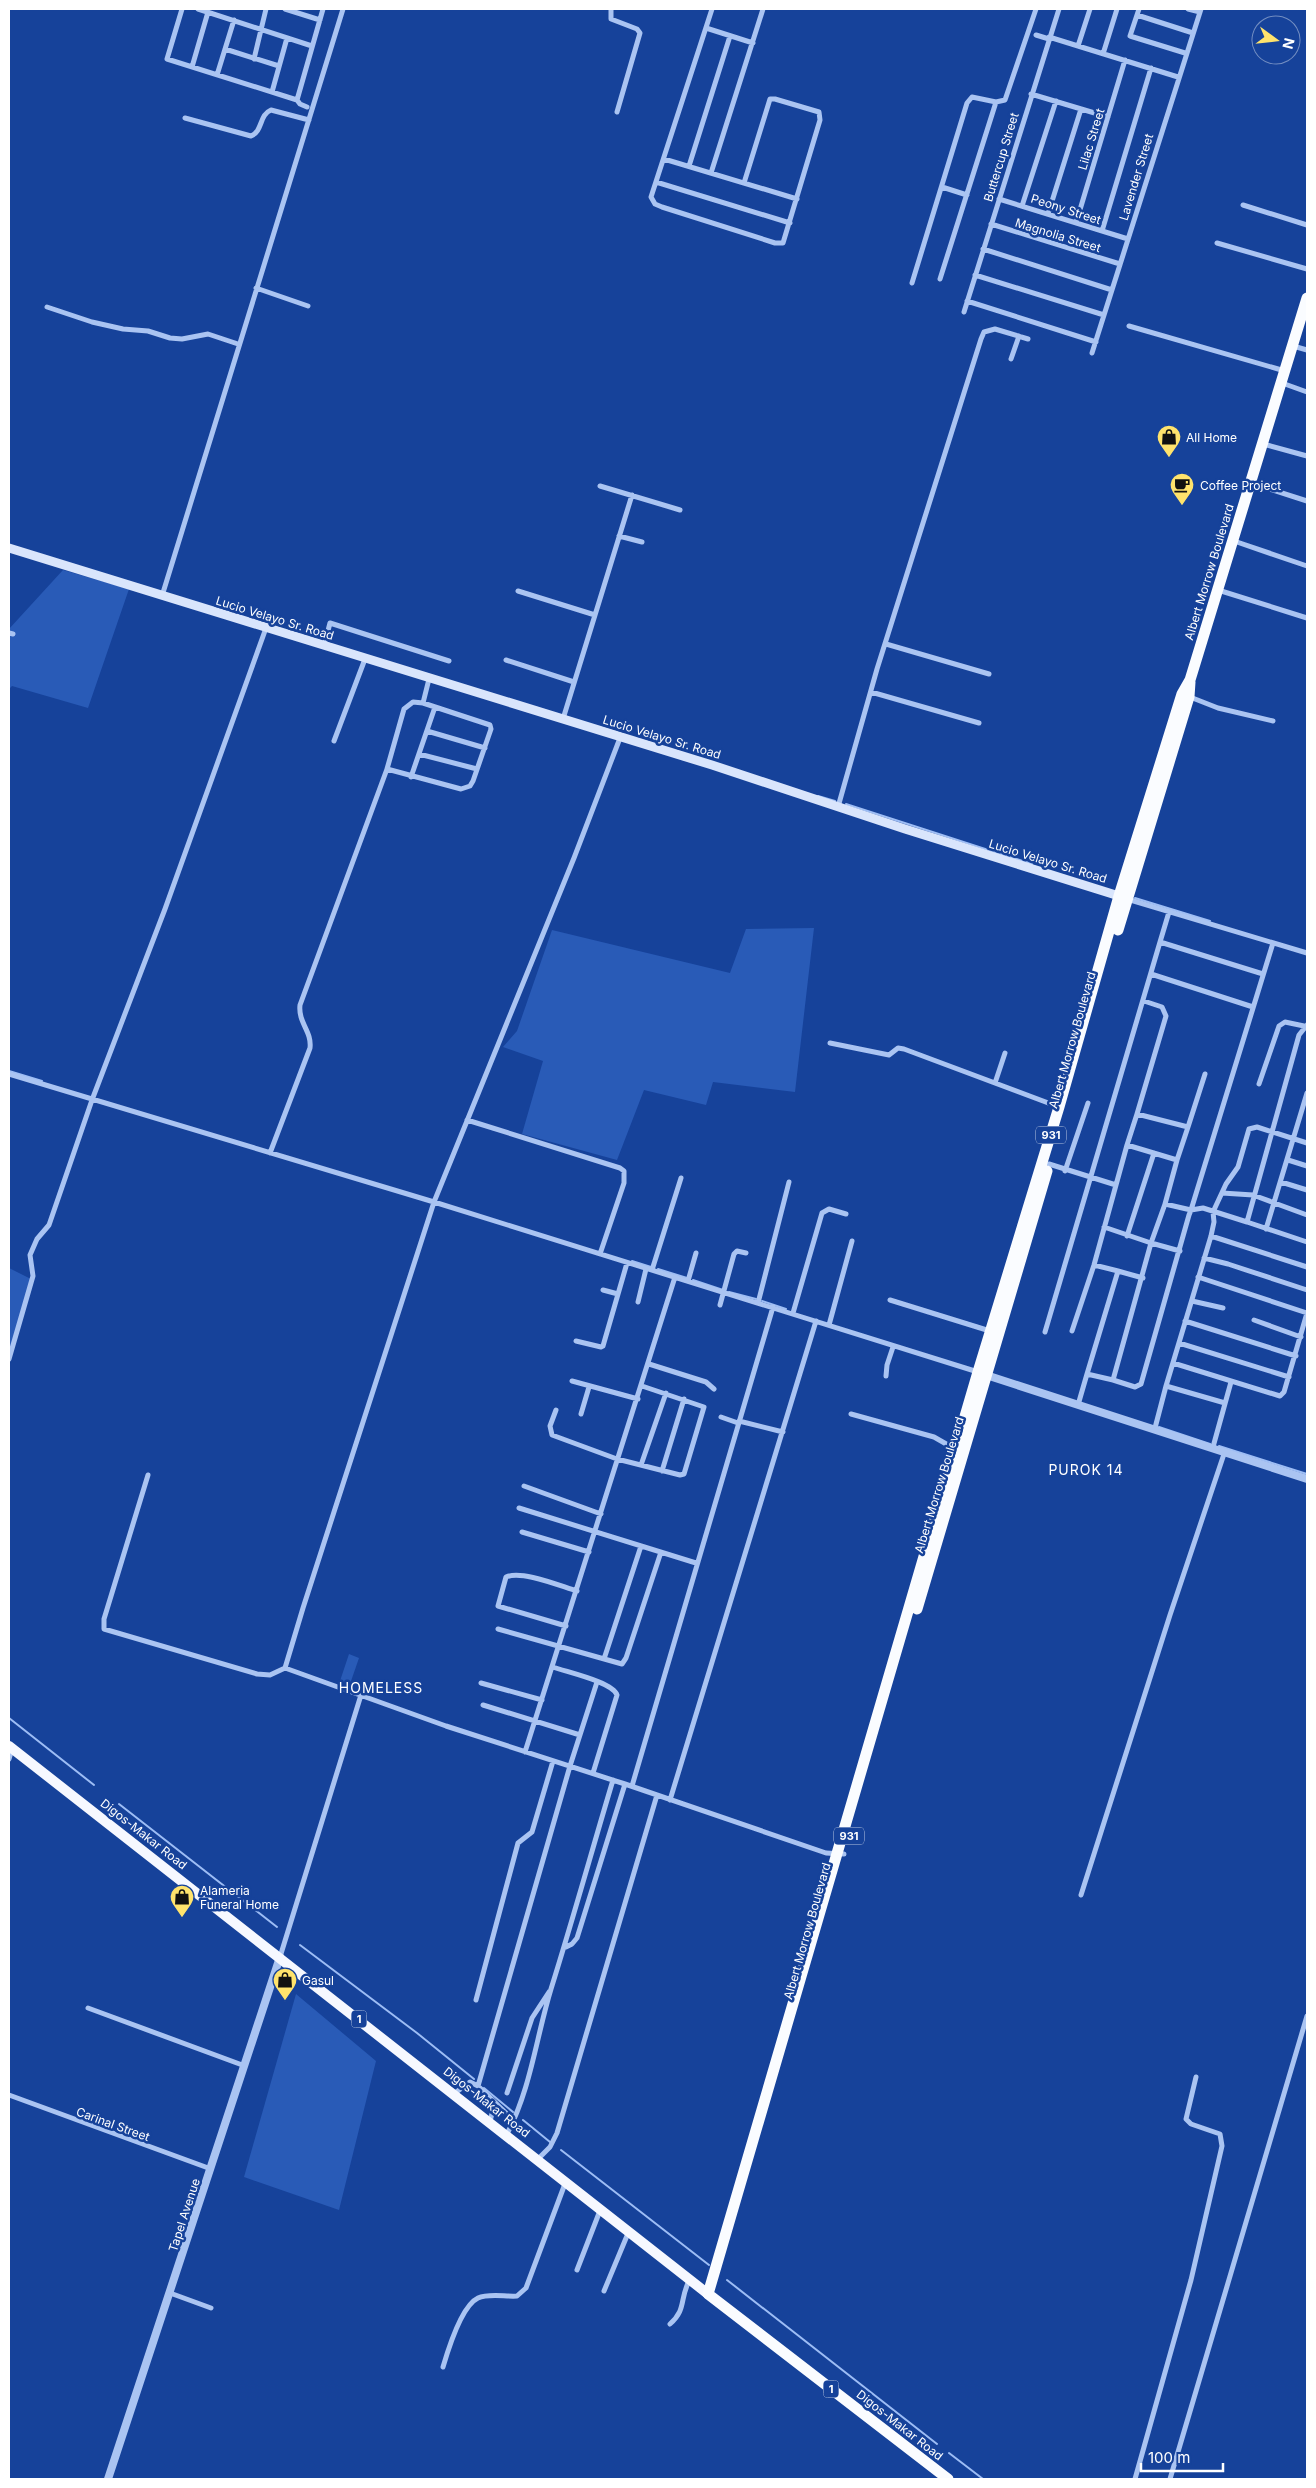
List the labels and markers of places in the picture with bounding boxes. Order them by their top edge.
shop icon: All Home [1156,424,1182,458]
place label: All Home [1186,430,1237,445]
cafe icon: Coffee Project [1169,472,1195,506]
place label: Coffee Project [1200,478,1281,493]
place label: Alameria Funeral Home [200,1883,279,1912]
shop icon: Alameria Funeral Home [169,1884,195,1918]
shop icon: Gasul [272,1967,298,2001]
place label: Gasul [302,1973,334,1988]

